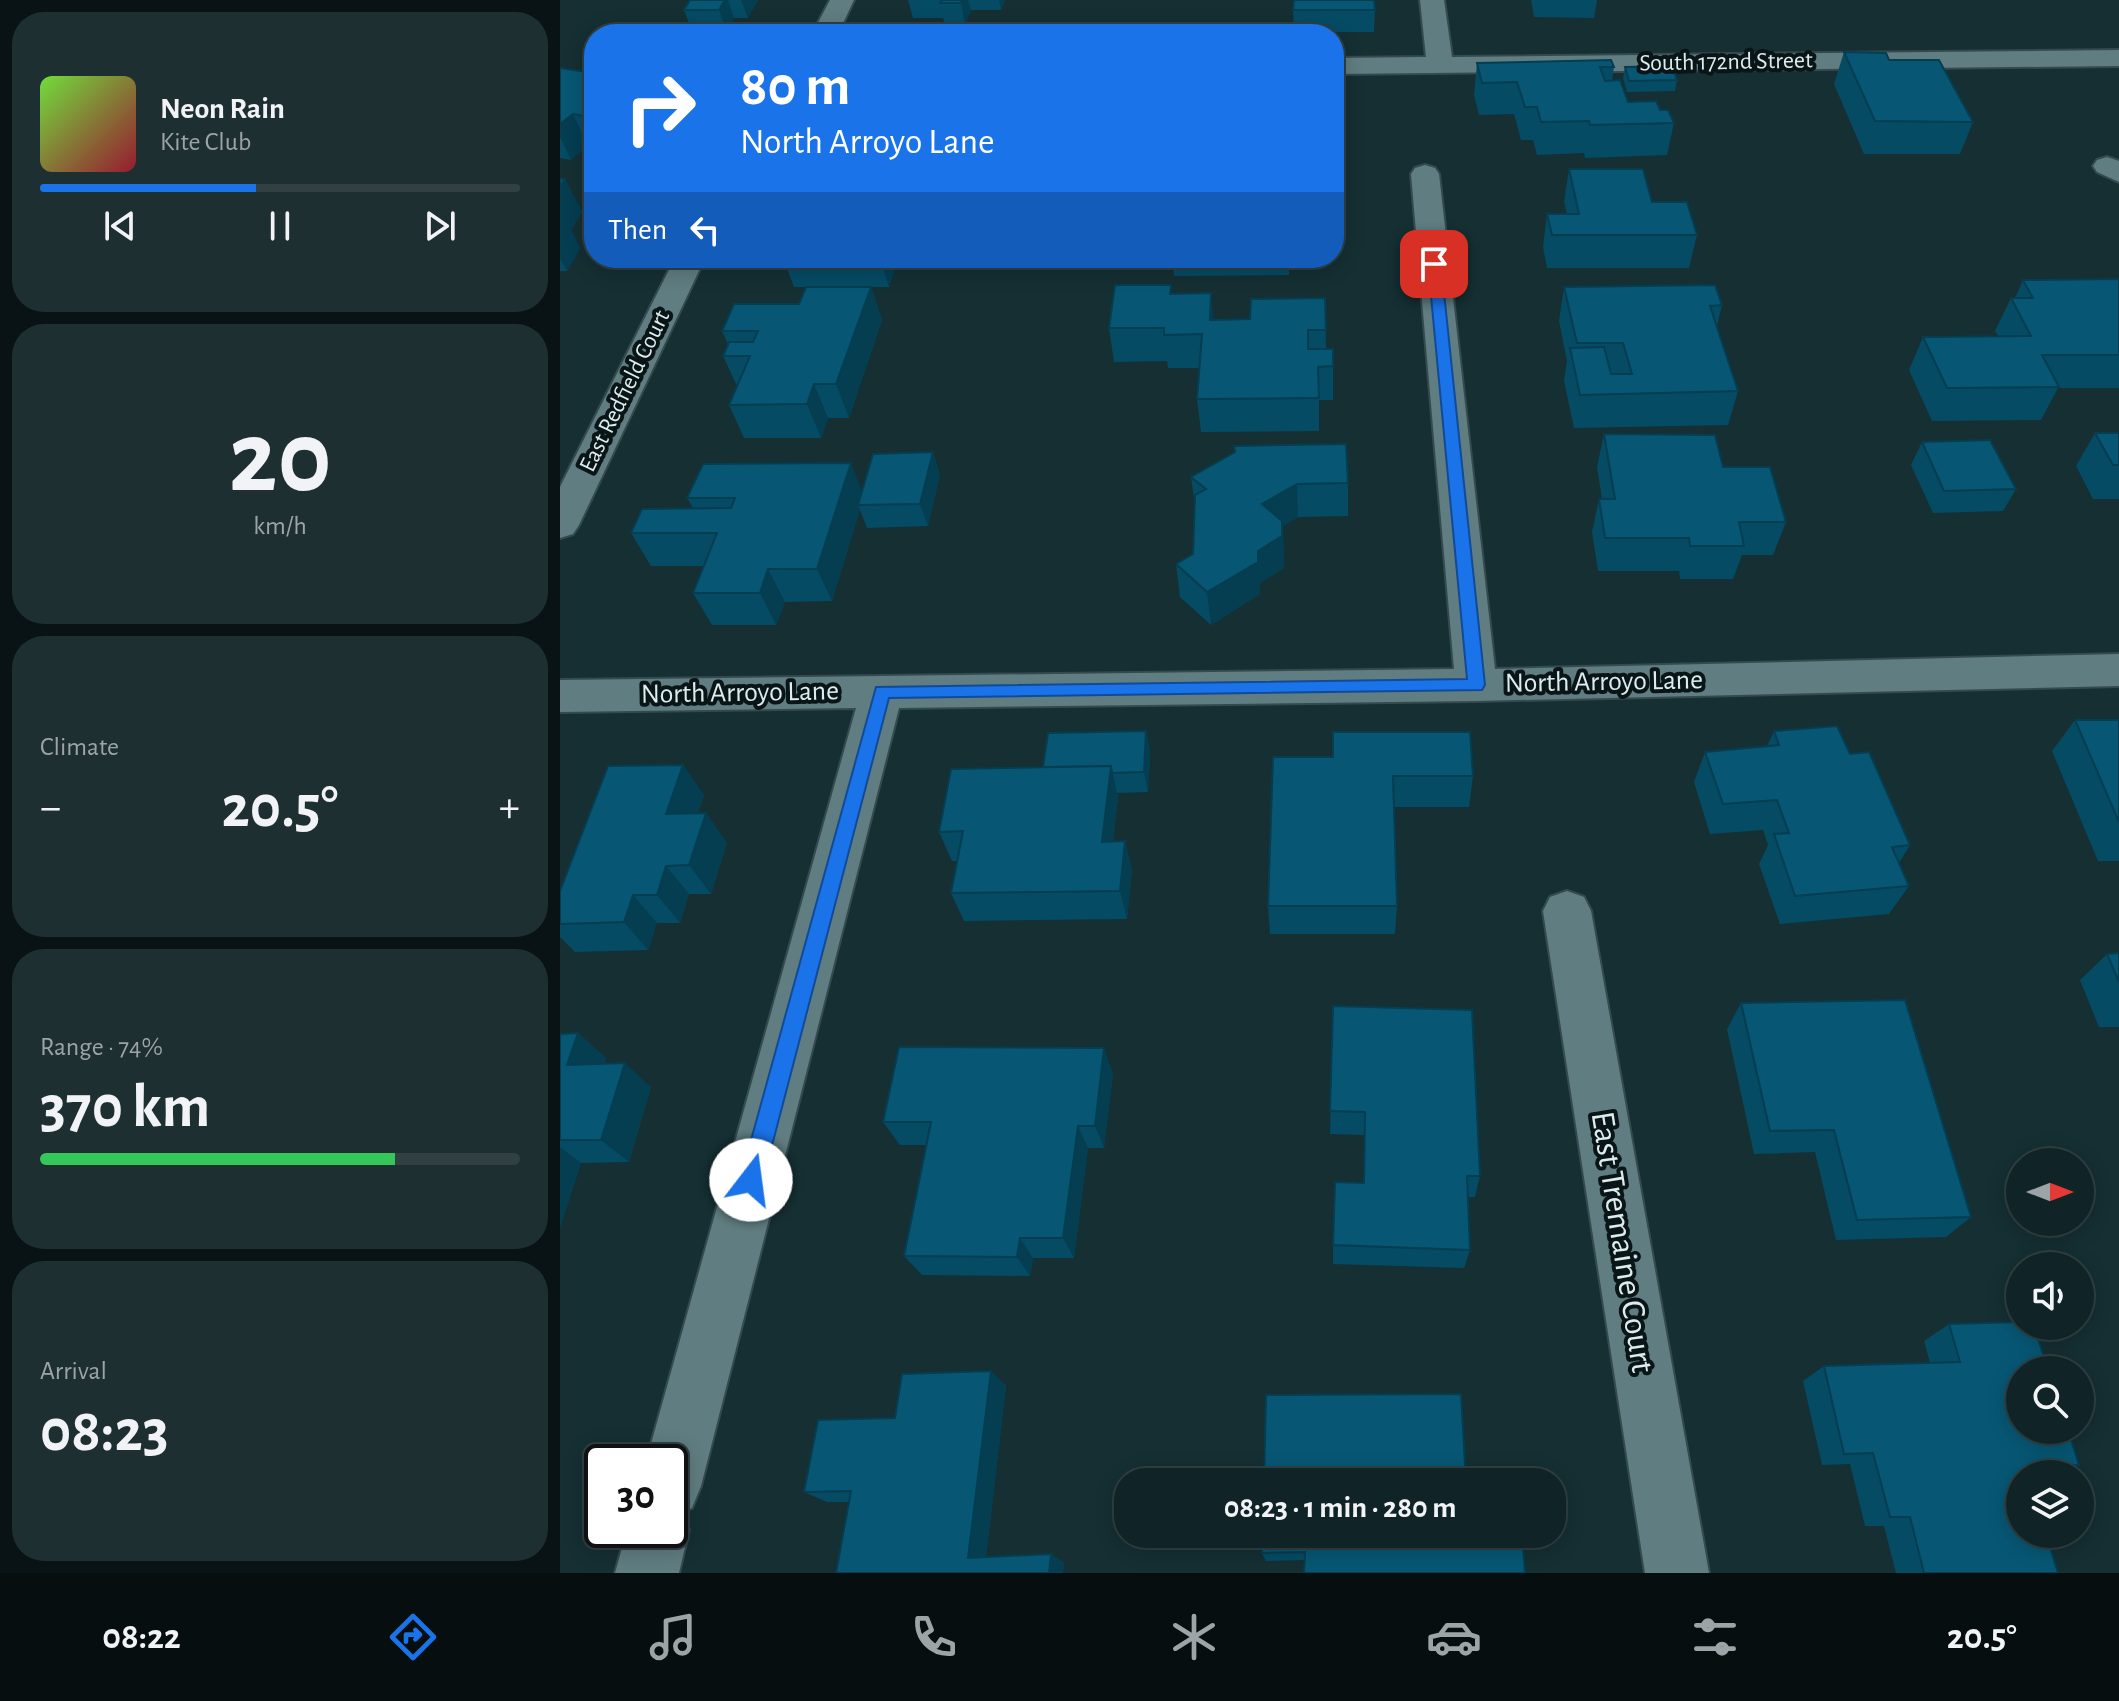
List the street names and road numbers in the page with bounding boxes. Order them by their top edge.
street label: South 172nd Street [1639,48,1813,76]
street label: East Redfield Court [576,306,675,476]
street label: North Arroyo Lane [1505,666,1703,698]
street label: North Arroyo Lane [641,677,839,709]
street label: East Tremaine Court [1585,1109,1659,1375]

